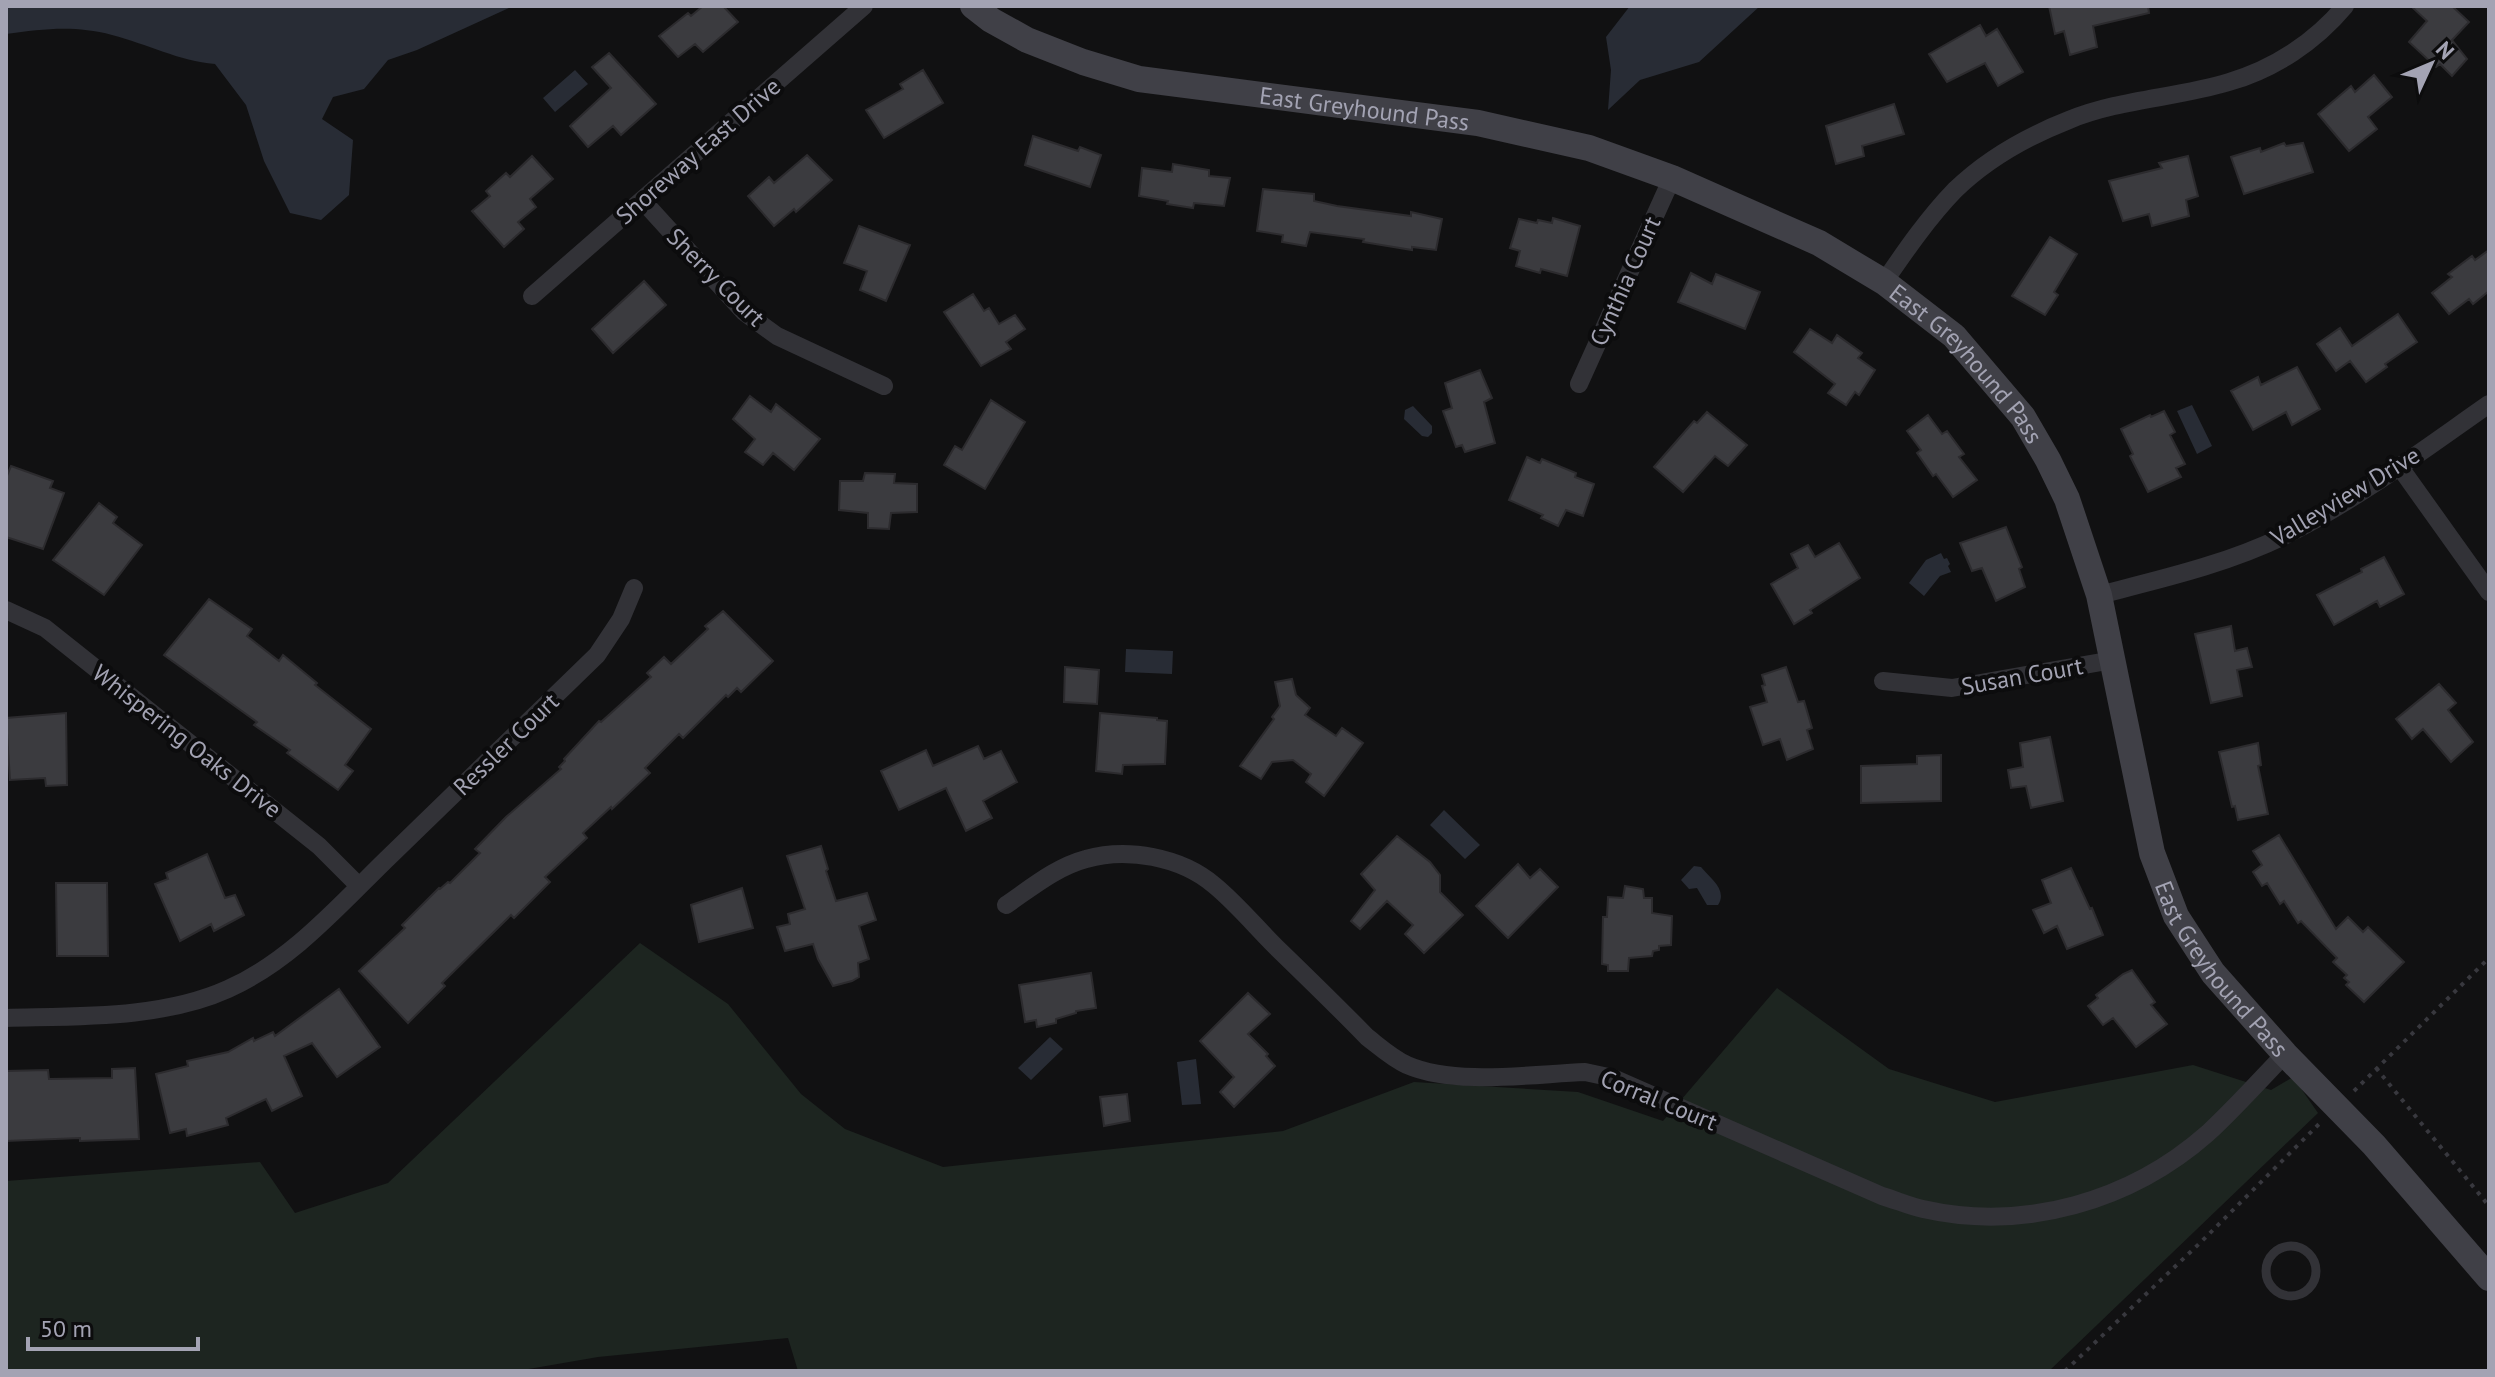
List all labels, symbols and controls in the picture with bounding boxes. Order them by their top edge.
north arrow [2391,24,2471,104]
text: N [2430,35,2460,65]
street label: Shoreway East Drive [609,71,787,231]
street label: East Greyhound Pass [1258,79,1471,137]
street label: Cynthia Court [1583,211,1667,351]
street label: Sherry Court [660,221,772,333]
street label: East Greyhound Pass [1883,277,2050,449]
street label: Valleyview Drive [2264,439,2425,553]
street label: Susan Court [1959,650,2085,702]
street label: Whispering Oaks Drive [86,657,288,825]
street label: Ressler Court [447,686,565,802]
street label: East Greyhound Pass [2148,876,2295,1063]
street label: Corral Court [1596,1063,1722,1137]
scale bar [28,1301,198,1351]
text: 50 m [40,1313,92,1344]

